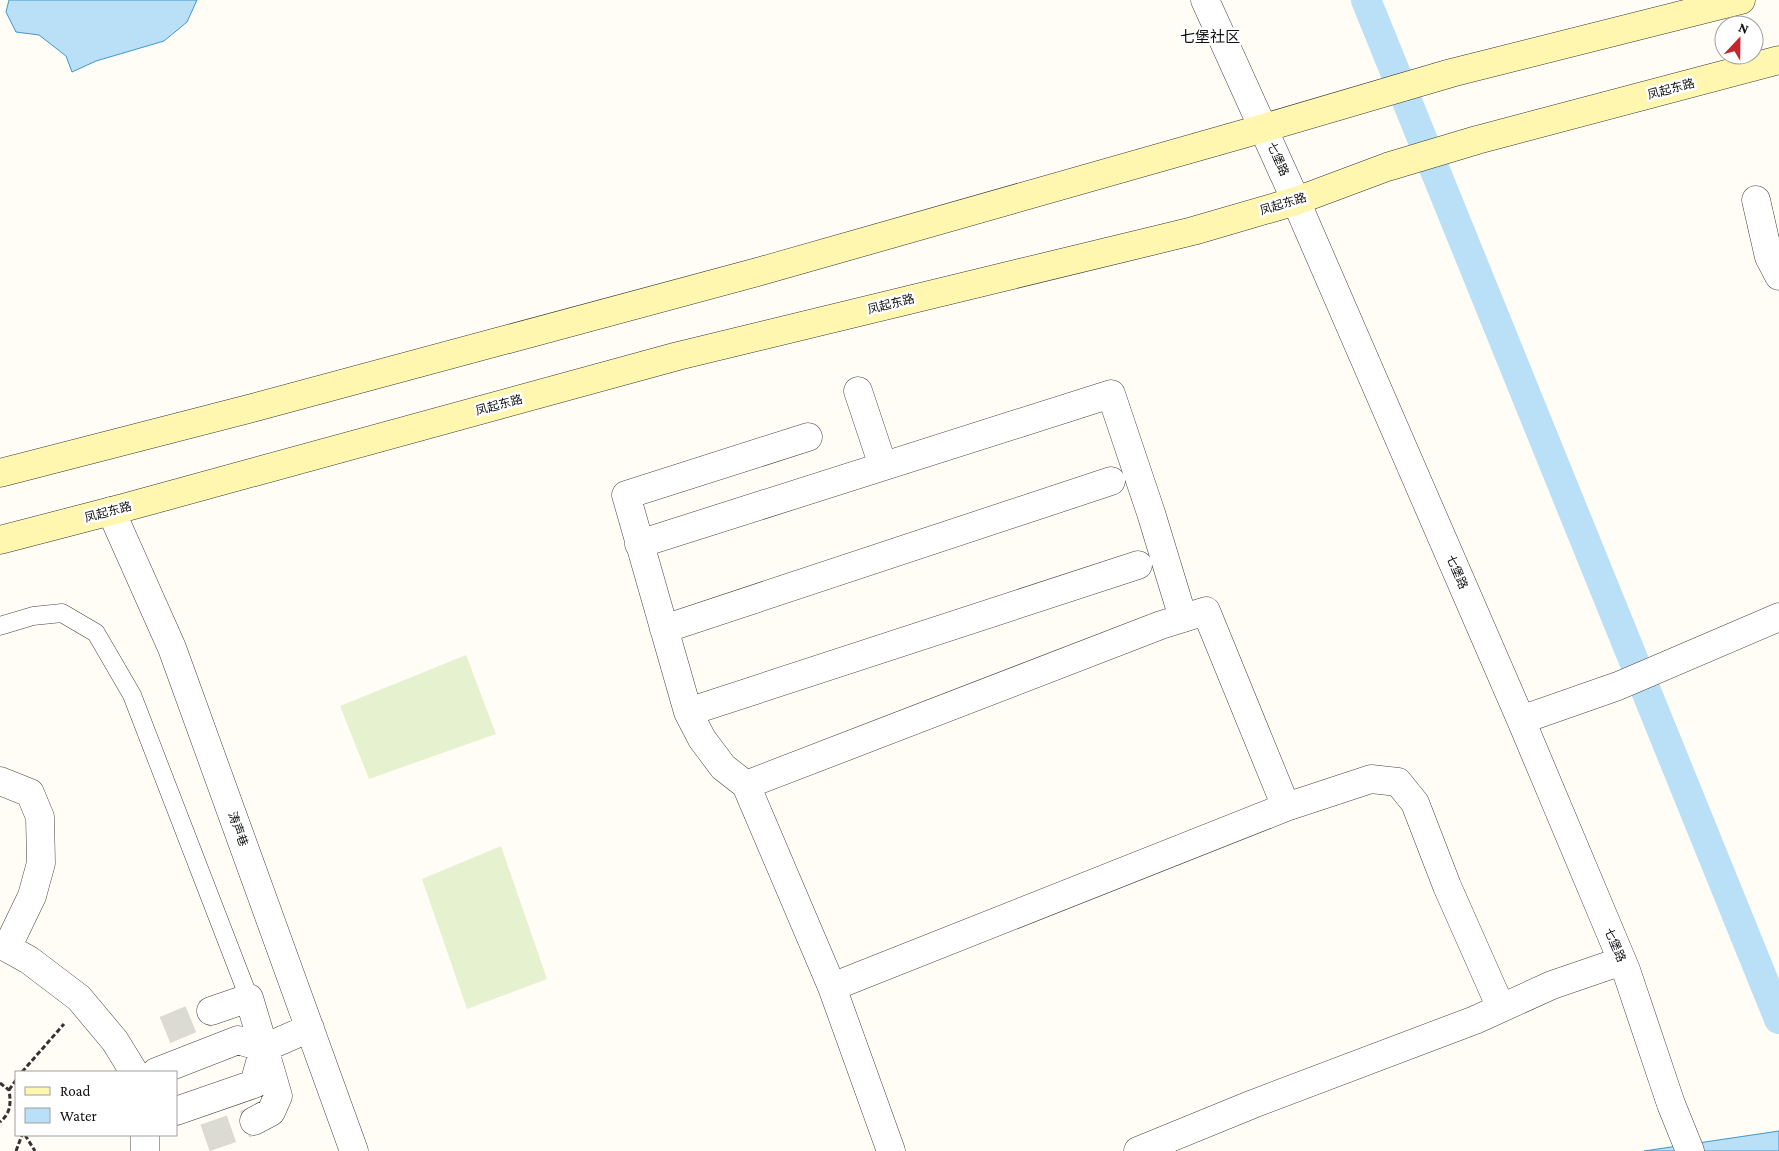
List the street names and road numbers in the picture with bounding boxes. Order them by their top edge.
street label: 凤起东路 [1646,76,1696,102]
street label: 七堡路 [1264,140,1292,178]
street label: 凤起东路 [1258,190,1308,218]
street label: 凤起东路 [866,291,916,317]
street label: 凤起东路 [474,392,524,418]
street label: 凤起东路 [83,499,133,525]
street label: 七堡路 [1444,553,1470,591]
street label: 涛声巷 [225,810,251,848]
street label: 七堡路 [1602,926,1628,964]

